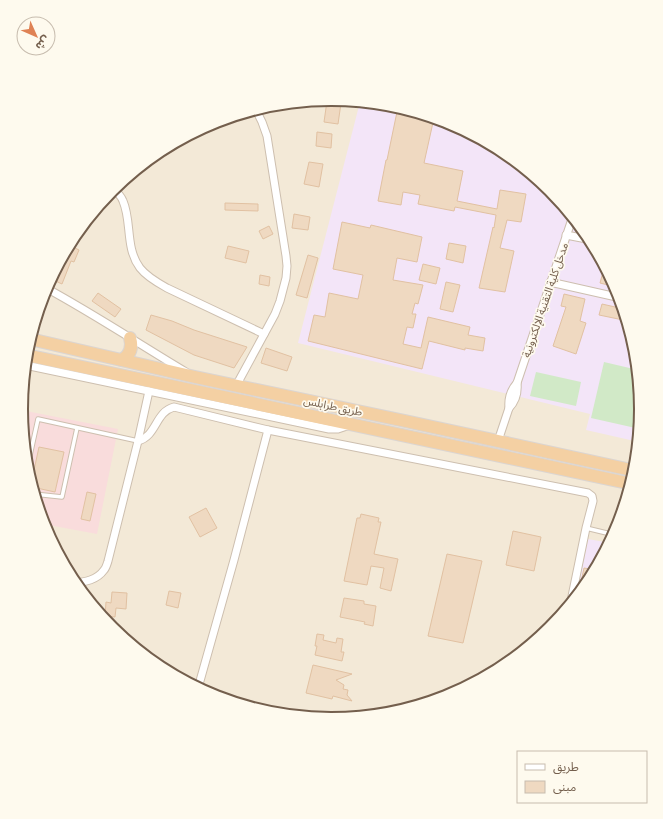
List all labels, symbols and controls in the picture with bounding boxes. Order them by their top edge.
north arrow [16,16,56,56]
text: ش [33,33,52,52]
street label: مدخل كلية التقنية الإلكترونية [521,241,572,360]
street label: طريق طرابلس [302,395,363,419]
legend [517,751,647,803]
text: طريق [553,761,579,775]
text: مبنى [553,781,576,794]

